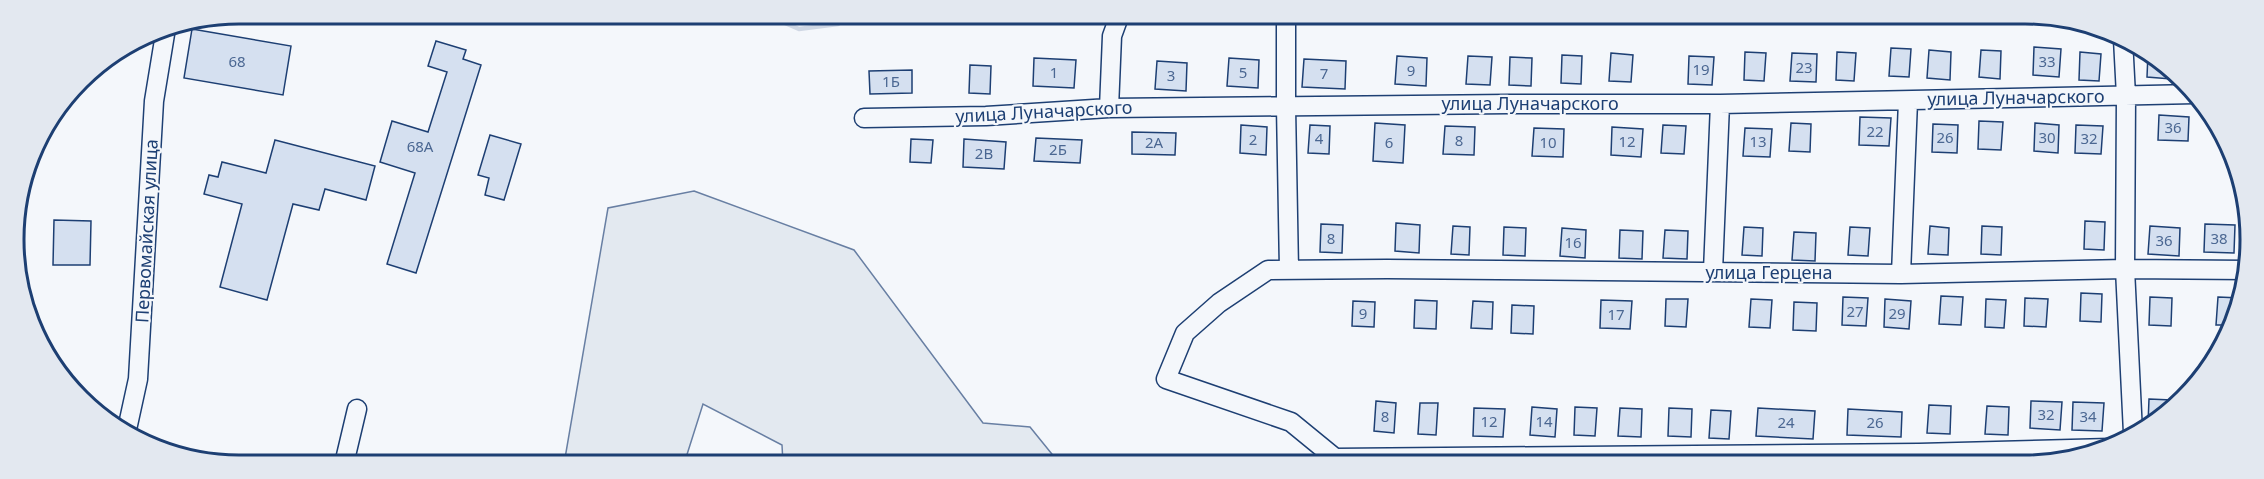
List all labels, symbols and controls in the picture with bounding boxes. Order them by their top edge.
house number: 68 [228,51,246,71]
house number: 33 [2038,51,2056,71]
house number: 23 [1795,57,1813,77]
house number: 19 [1692,59,1710,79]
house number: 9 [1407,60,1415,80]
house number: 1 [1050,62,1058,82]
house number: 5 [1239,62,1247,82]
house number: 7 [1320,63,1328,83]
house number: 3 [1167,65,1175,85]
house number: 1Б [882,71,900,91]
street label: улица Луначарского [1927,83,2105,111]
street label: улица Луначарского [1441,91,1619,115]
street label: улица Луначарского [955,94,1133,128]
house number: 36 [2164,117,2182,137]
house number: 22 [1866,121,1884,141]
house number: 26 [1936,127,1954,147]
house number: 30 [2038,127,2056,147]
house number: 4 [1315,128,1324,148]
house number: 32 [2080,128,2098,148]
house number: 2 [1249,129,1257,149]
house number: 8 [1455,130,1463,150]
house number: 12 [1618,131,1636,151]
house number: 13 [1749,131,1767,151]
house number: 2А [1145,132,1164,152]
house number: 6 [1385,132,1393,152]
house number: 10 [1539,132,1557,152]
house number: 68А [407,136,434,156]
street label: Первомайская улица [129,138,163,323]
house number: 2Б [1049,139,1067,159]
house number: 2В [975,143,993,163]
house number: 8 [1327,228,1335,248]
house number: 38 [2210,228,2228,248]
house number: 36 [2155,230,2173,250]
house number: 16 [1564,232,1582,252]
street label: улица Герцена [1705,260,1833,284]
house number: 27 [1846,301,1864,321]
house number: 9 [1359,303,1367,323]
house number: 29 [1888,303,1906,323]
house number: 17 [1607,304,1625,324]
house number: 32 [2037,404,2055,424]
house number: 8 [1381,406,1389,426]
house number: 34 [2079,406,2097,426]
house number: 12 [1480,411,1498,431]
house number: 14 [1535,411,1553,431]
house number: 24 [1777,412,1795,432]
house number: 26 [1866,412,1884,432]

